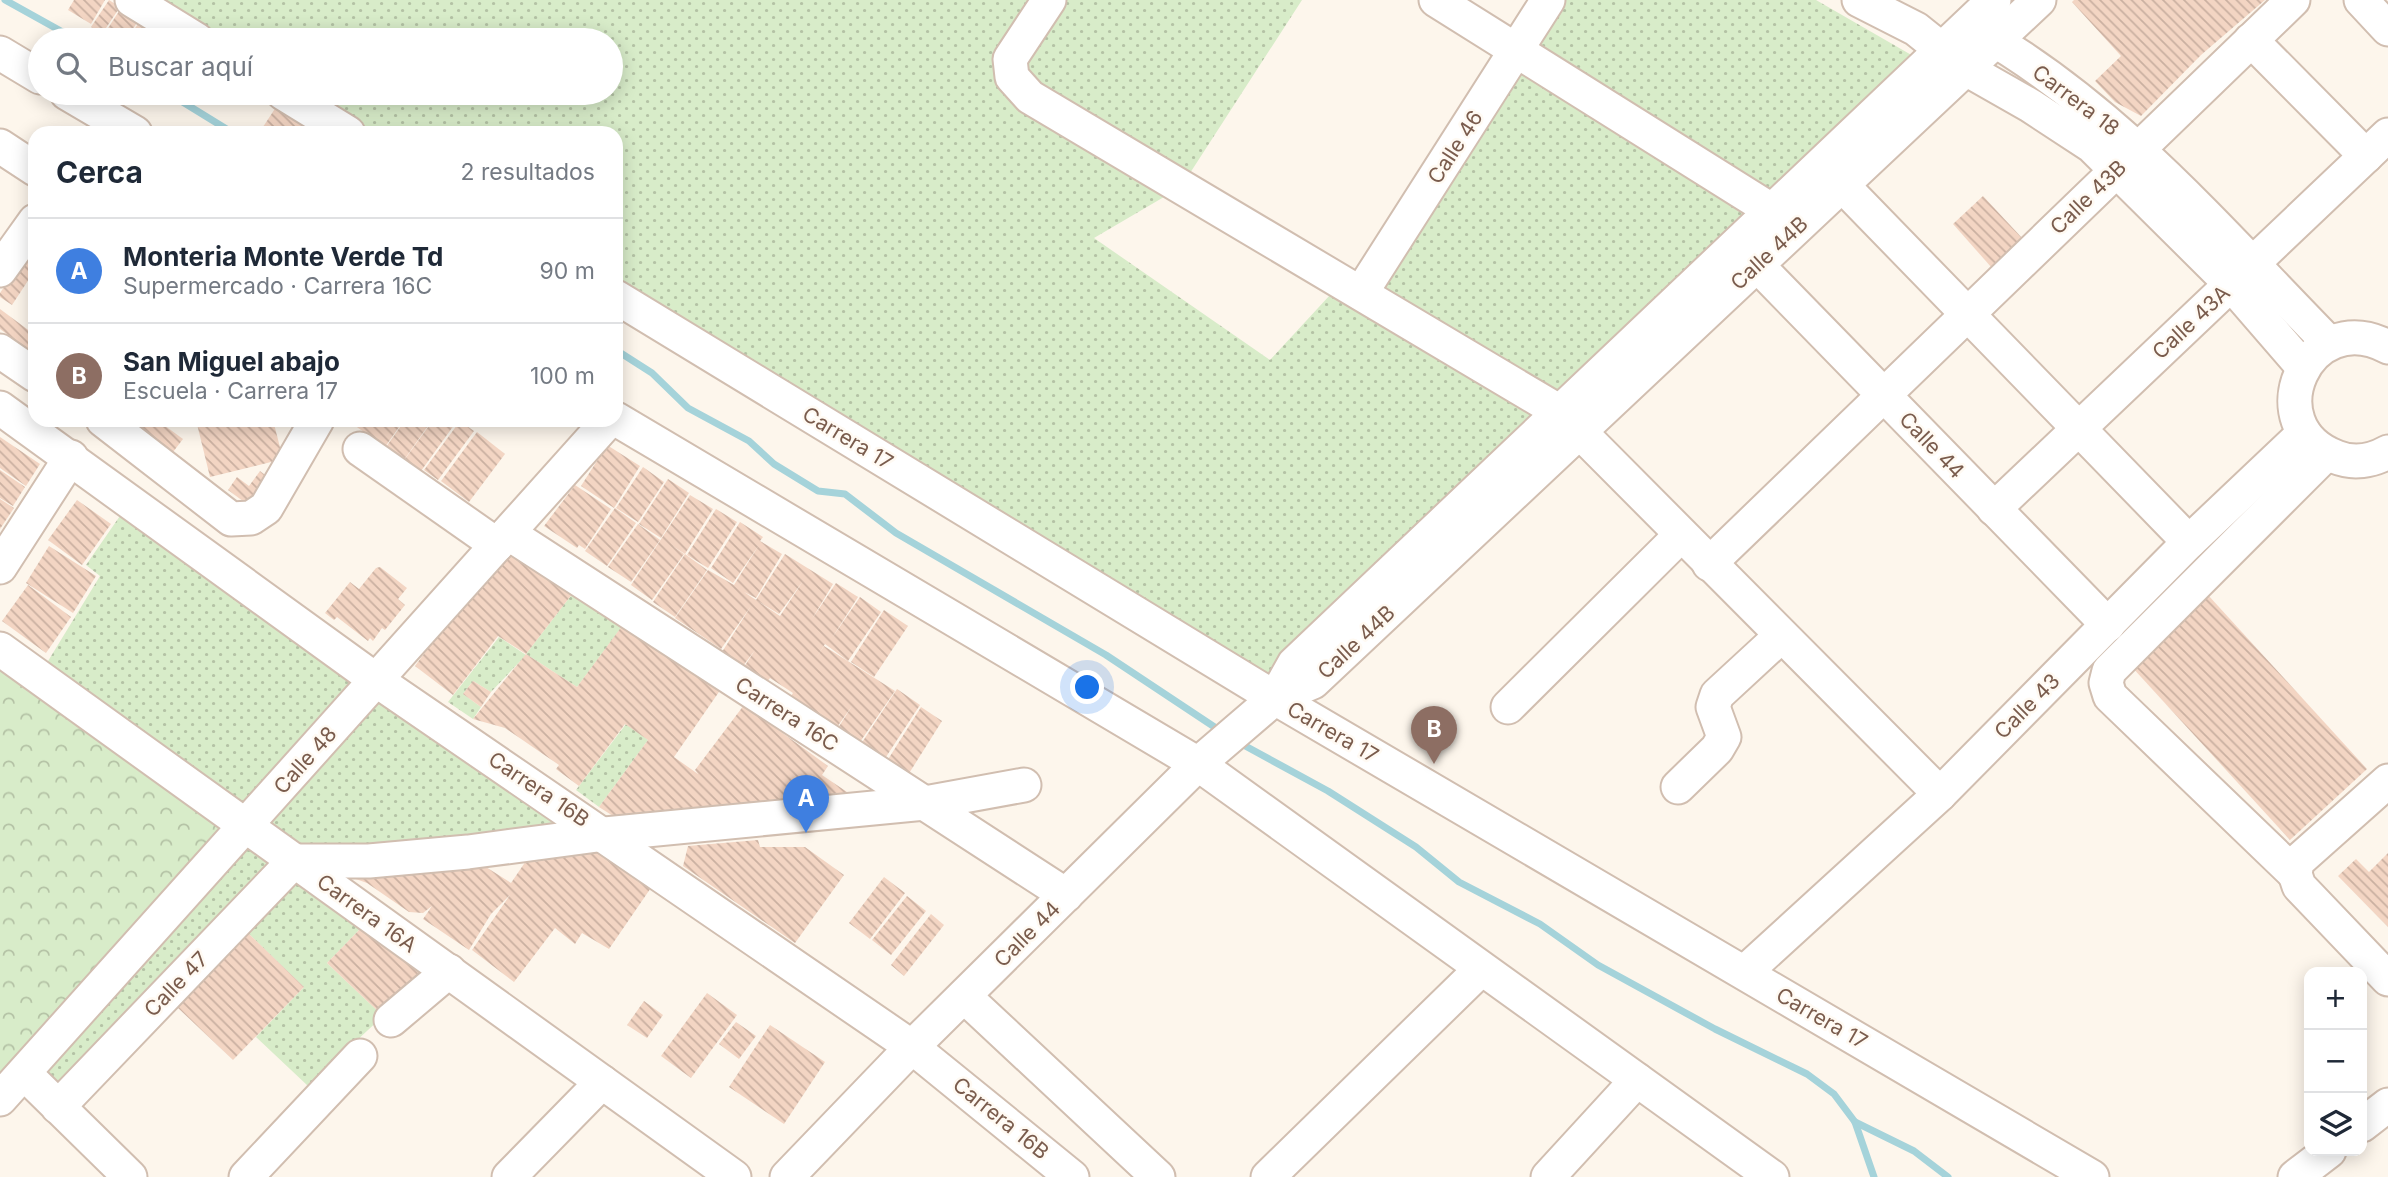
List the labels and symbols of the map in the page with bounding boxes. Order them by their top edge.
street label: Carrera 18 [2028,59,2124,141]
street label: Calle 46 [1422,106,1488,188]
street label: Calle 43B [2045,155,2131,239]
street label: Calle 44B [1725,211,1813,295]
street label: Calle 43A [2147,280,2235,364]
street label: Carrera 17 [798,401,898,475]
street label: Calle 44 [1894,407,1970,483]
street label: Calle 44B [1312,600,1400,684]
street label: Calle 43 [1989,668,2065,744]
your location [1070,670,1104,704]
street label: Carrera 16C [731,671,843,757]
street label: Carrera 17 [1283,696,1383,768]
pin: B [1411,706,1457,764]
street label: Calle 48 [268,721,342,799]
street label: Carrera 16B [484,746,594,832]
pin: A [783,775,829,833]
street label: Carrera 16A [312,869,422,957]
street label: Calle 44 [989,896,1065,972]
street label: Calle 47 [139,946,213,1022]
street label: Carrera 17 [1772,982,1872,1054]
street label: Carrera 16B [948,1072,1054,1164]

